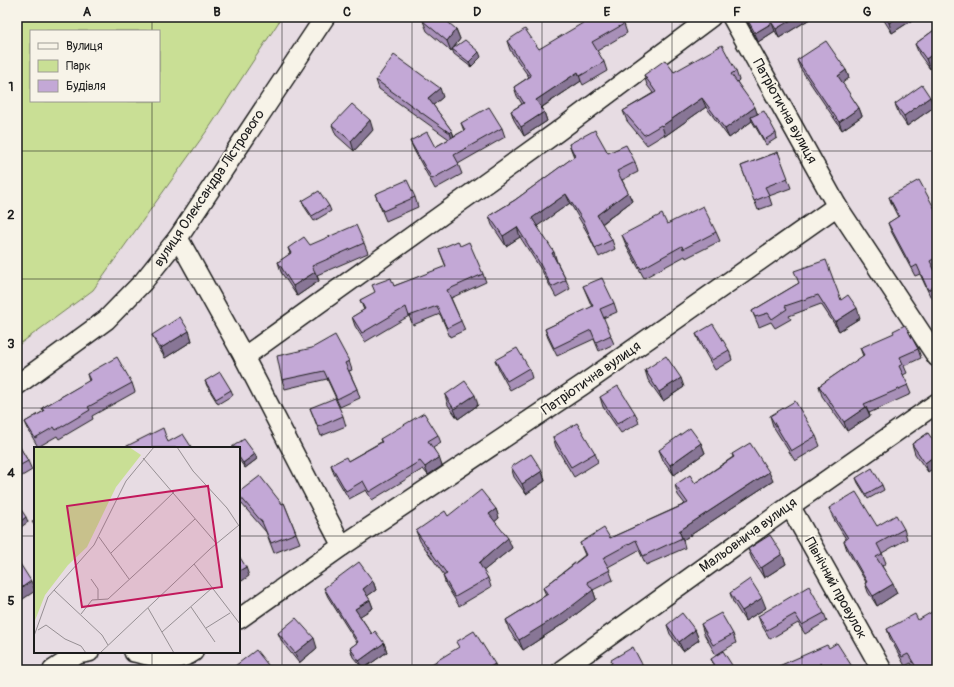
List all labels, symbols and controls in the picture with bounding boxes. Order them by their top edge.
text: A [83,4,92,20]
text: B [213,4,221,20]
text: C [343,4,351,20]
text: D [473,4,481,20]
text: E [604,4,611,20]
text: F [733,4,741,20]
text: G [863,4,872,20]
legend [30,30,160,102]
text: Вулиця [66,39,103,54]
street label: Патріотична вулиця [749,56,821,166]
text: Парк [66,59,91,74]
text: 1 [8,79,14,95]
text: Будівля [66,79,106,94]
street label: вулиця Олександра Лістрового [150,106,268,270]
text: 2 [7,207,15,223]
text: 3 [7,336,15,352]
street label: Патріотична вулиця [538,337,644,419]
inset map [34,447,240,653]
text: 4 [7,465,15,481]
street label: Мальовнича вулиця [696,494,800,576]
street label: Північний провулок [801,534,871,642]
text: 5 [7,593,15,609]

